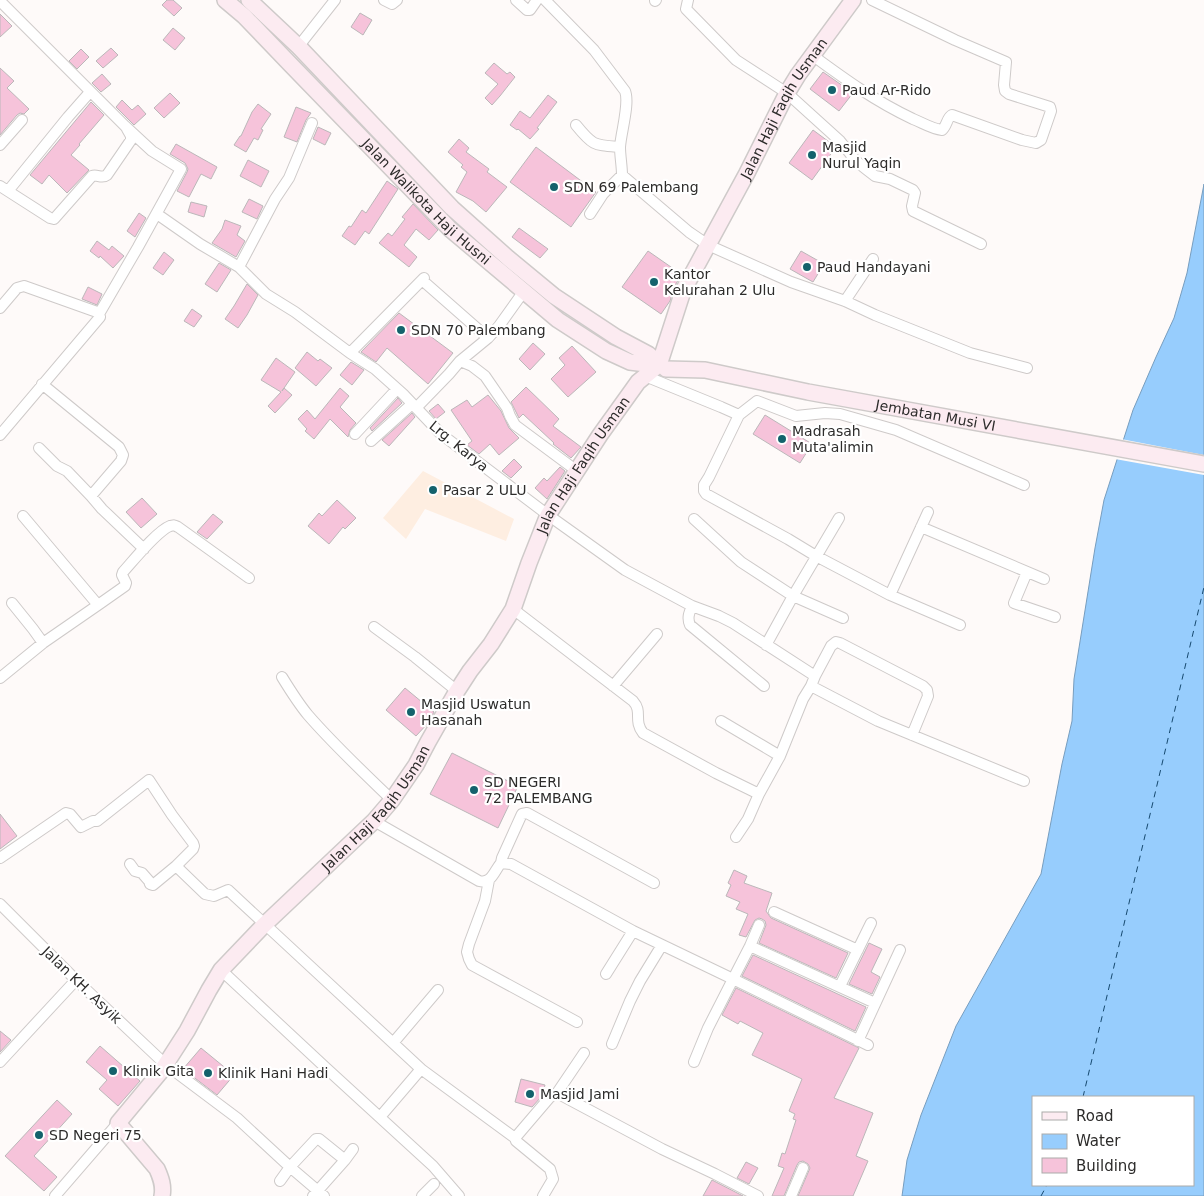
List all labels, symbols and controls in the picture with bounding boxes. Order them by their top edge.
street label: Jalan Haji Faqih Usman [737,35,830,183]
place label: Paud Ar-Rido [842,82,931,98]
marker: Paud Ar-Rido [826,84,838,96]
street label: Jalan Walikota Haji Husni [358,134,494,268]
place label: Masjid Nurul Yaqin [822,139,901,171]
marker: Masjid Nurul Yaqin [806,149,818,161]
place label: SDN 69 Palembang [564,179,699,195]
marker: SDN 69 Palembang [548,181,560,193]
place label: Paud Handayani [817,259,931,275]
marker: Paud Handayani [801,261,813,273]
place label: Kantor Kelurahan 2 Ulu [664,266,775,298]
marker: Kantor Kelurahan 2 Ulu [648,276,660,288]
place label: SDN 70 Palembang [411,322,546,338]
marker: SDN 70 Palembang [395,324,407,336]
street label: Jalan Haji Faqih Usman [533,394,633,537]
street label: Jembatan Musi VI [873,396,997,434]
street label: Lrg. Karya [426,417,492,475]
place label: Madrasah Muta'alimin [792,423,874,455]
marker: Madrasah Muta'alimin [776,433,788,445]
place label: Pasar 2 ULU [443,482,526,498]
marker: Pasar 2 ULU [427,484,439,496]
place label: Masjid Uswatun Hasanah [421,696,531,728]
marker: Masjid Uswatun Hasanah [405,706,417,718]
street label: Jalan Haji Faqih Usman [318,743,433,875]
place label: SD NEGERI 72 PALEMBANG [484,774,593,806]
marker: SD NEGERI 72 PALEMBANG [468,784,480,796]
street label: Jalan KH. Asyik [38,942,126,1028]
place label: Klinik Gita [123,1063,194,1079]
marker: Klinik Gita [107,1065,119,1077]
place label: Klinik Hani Hadi [218,1065,328,1081]
marker: Klinik Hani Hadi [202,1067,214,1079]
place label: Masjid Jami [540,1086,619,1102]
marker: Masjid Jami [524,1088,536,1100]
legend [1032,1096,1194,1186]
text: Road [1076,1107,1114,1125]
place label: SD Negeri 75 [49,1127,142,1143]
marker: SD Negeri 75 [33,1129,45,1141]
text: Water [1076,1132,1121,1150]
text: Building [1076,1157,1137,1175]

